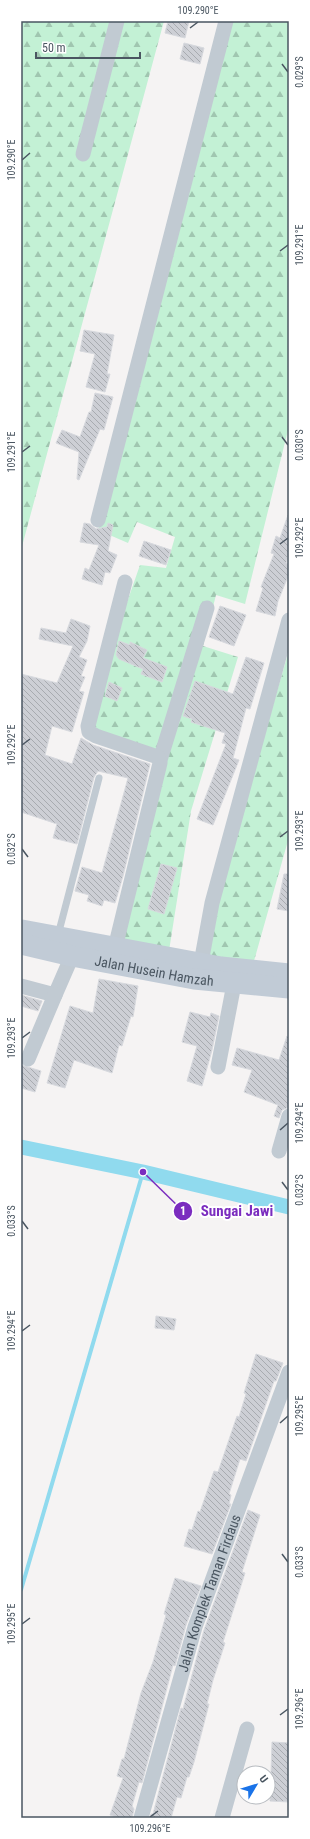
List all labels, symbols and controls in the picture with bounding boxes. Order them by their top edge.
text: 109.290°E [178,5,219,16]
scale bar [36,34,140,60]
text: 50 m [42,41,66,55]
text: 0.029°S [294,56,305,88]
text: 109.290°E [6,139,17,180]
text: 109.291°E [294,224,305,265]
text: 0.030°S [294,429,305,461]
text: 109.291°E [6,431,17,472]
text: 109.292°E [294,517,305,558]
text: 109.292°E [6,724,17,765]
text: 109.293°E [294,810,305,851]
text: 0.032°S [6,833,17,865]
street label: Jalan Husein Hamzah [93,952,214,989]
text: 109.293°E [6,1017,17,1058]
text: 109.294°E [294,1102,305,1143]
text: 0.032°S [294,1174,305,1206]
callout: Sungai Jawi [173,1198,281,1225]
text: Sungai Jawi [201,1202,273,1220]
text: 1 [180,1204,186,1218]
text: 0.033°S [6,1205,17,1237]
text: 109.294°E [6,1310,17,1351]
text: 109.295°E [294,1395,305,1436]
street label: Jalan Komplek Taman Firdaus [175,1512,244,1674]
text: 0.033°S [294,1546,305,1578]
text: 109.295°E [6,1603,17,1644]
text: 109.296°E [294,1688,305,1729]
north arrow [236,1765,276,1805]
text: U [256,1773,271,1786]
text: 109.296°E [130,1823,171,1834]

